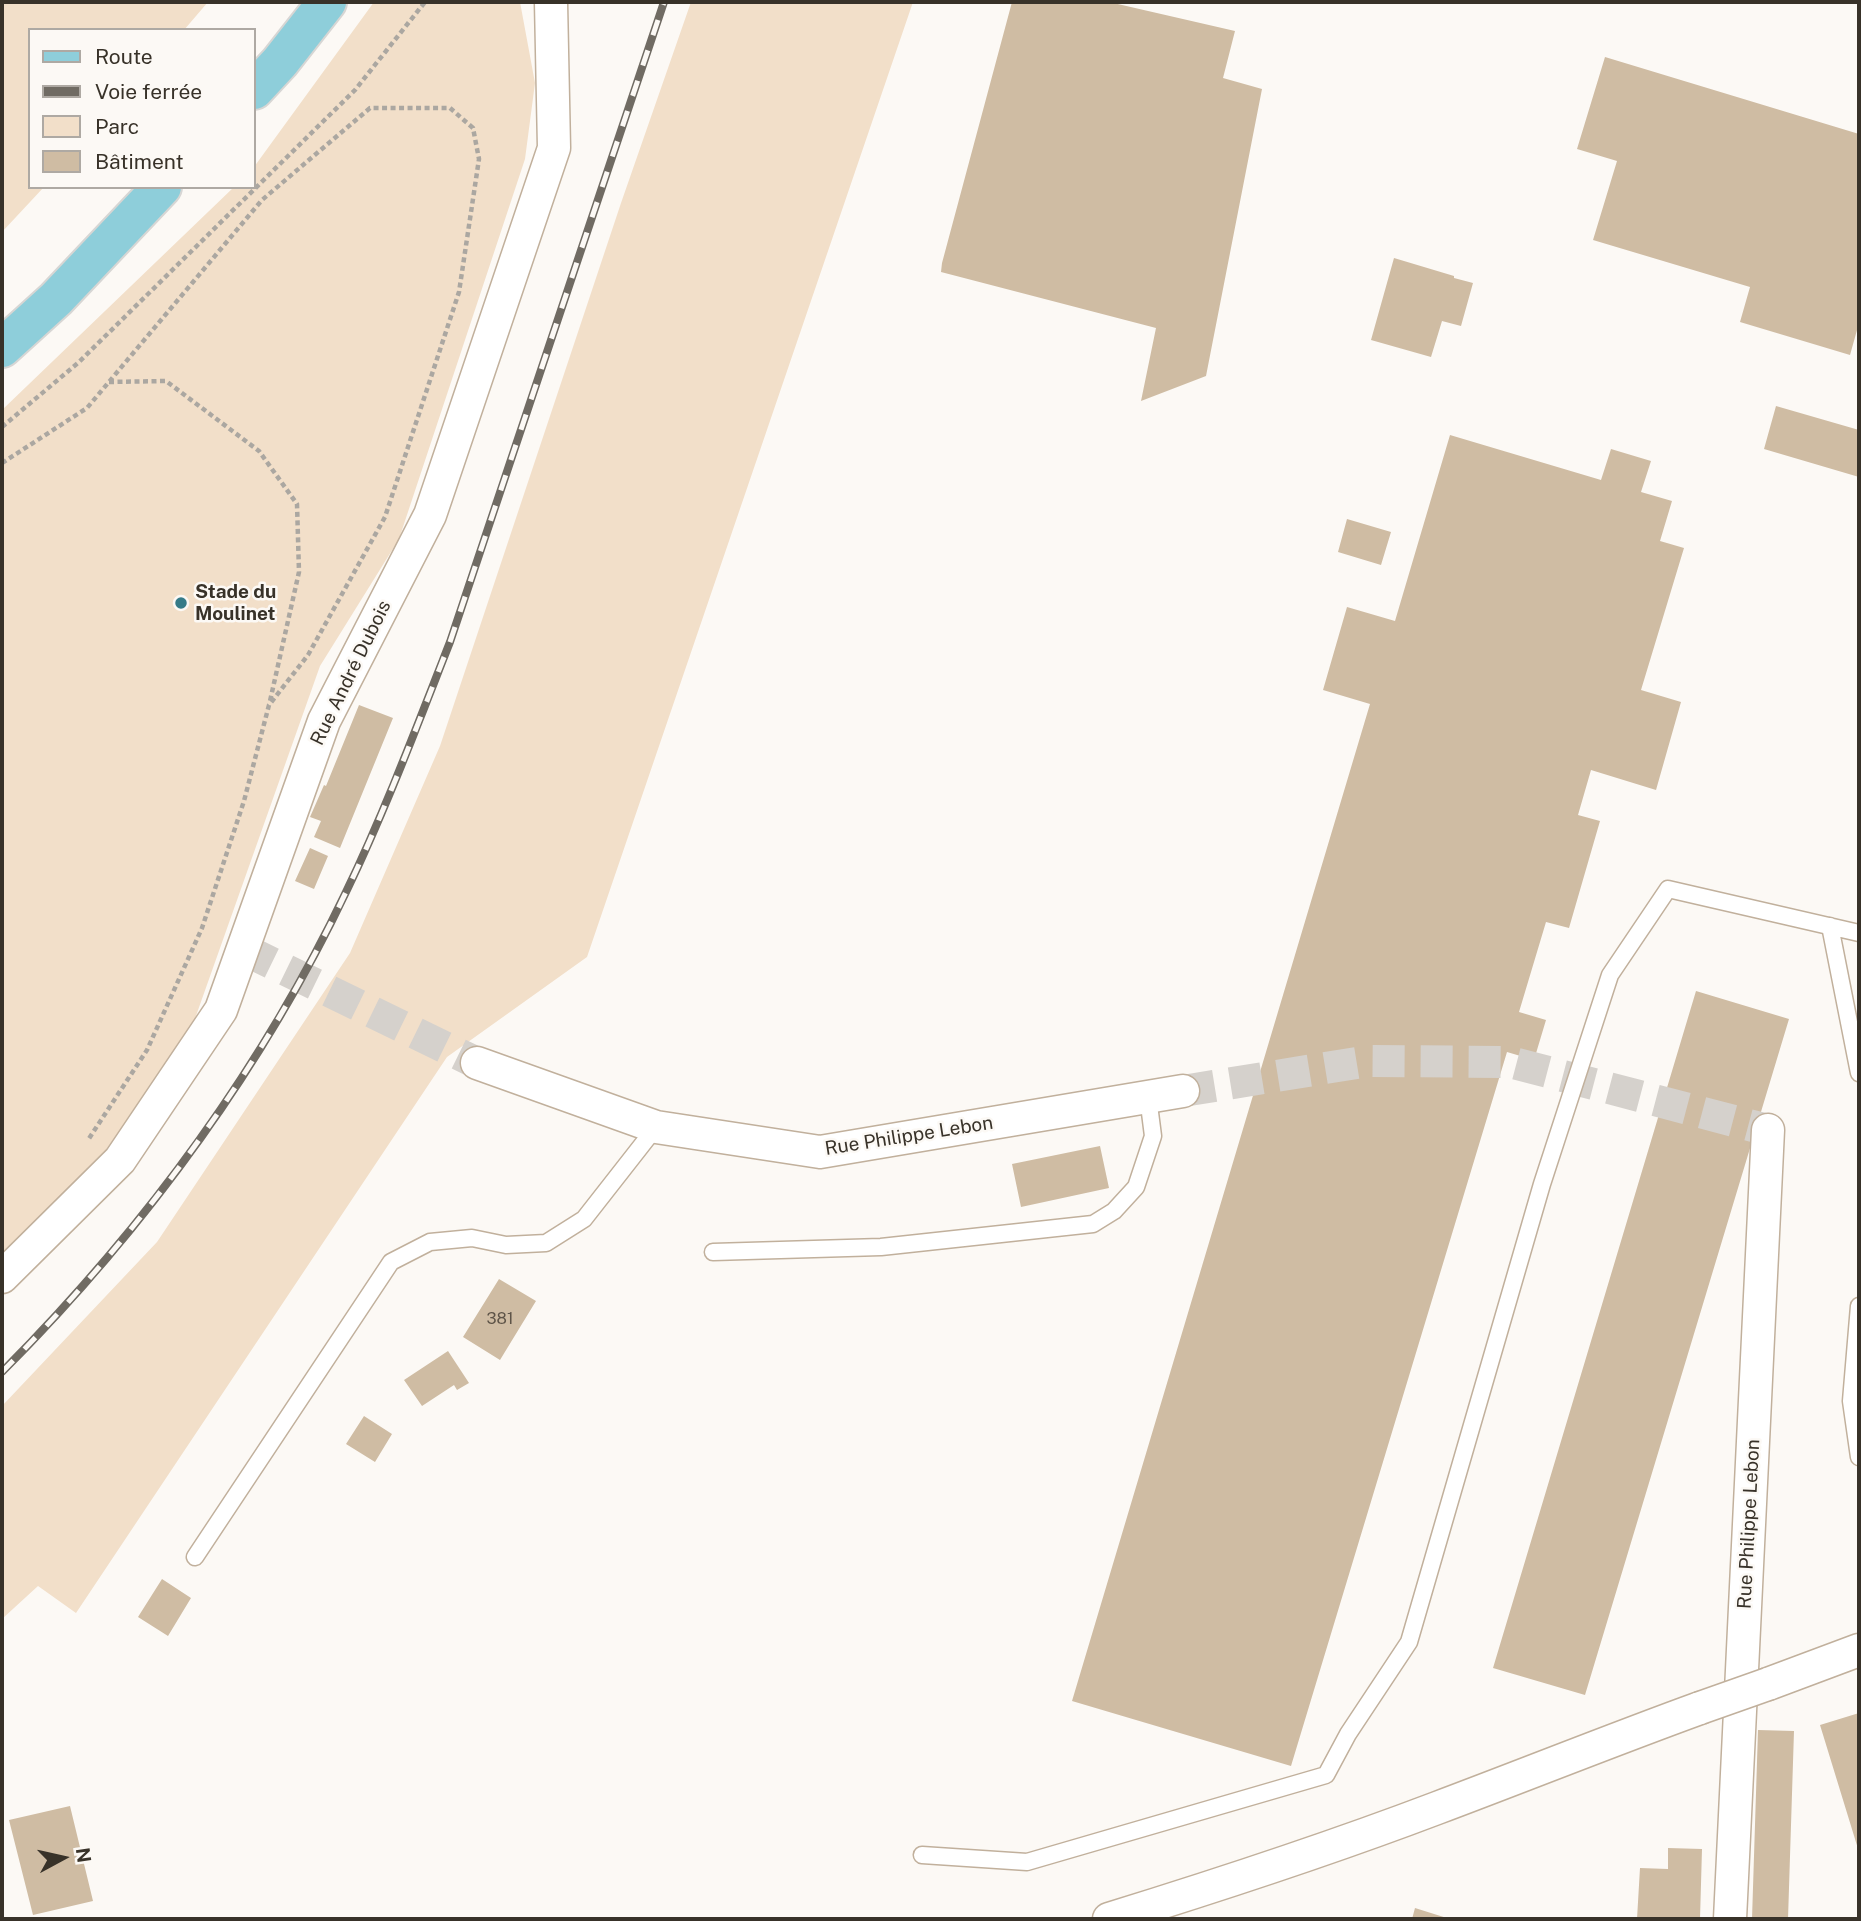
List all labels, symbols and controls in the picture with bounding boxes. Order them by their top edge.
legend [28,28,256,189]
text: Route [95,44,153,69]
text: Voie ferrée [95,79,202,104]
text: Parc [95,114,139,139]
text: Bâtiment [95,149,184,174]
place label: Stade du Moulinet [195,581,276,625]
marker: Stade du Moulinet [173,595,189,611]
street label: Rue André Dubois [306,597,396,749]
street label: Rue Philippe Lebon [823,1111,995,1161]
house number: 381 [487,1309,513,1329]
street label: Rue Philippe Lebon [1733,1439,1765,1609]
north arrow [28,1823,98,1893]
text: N [72,1846,96,1864]

